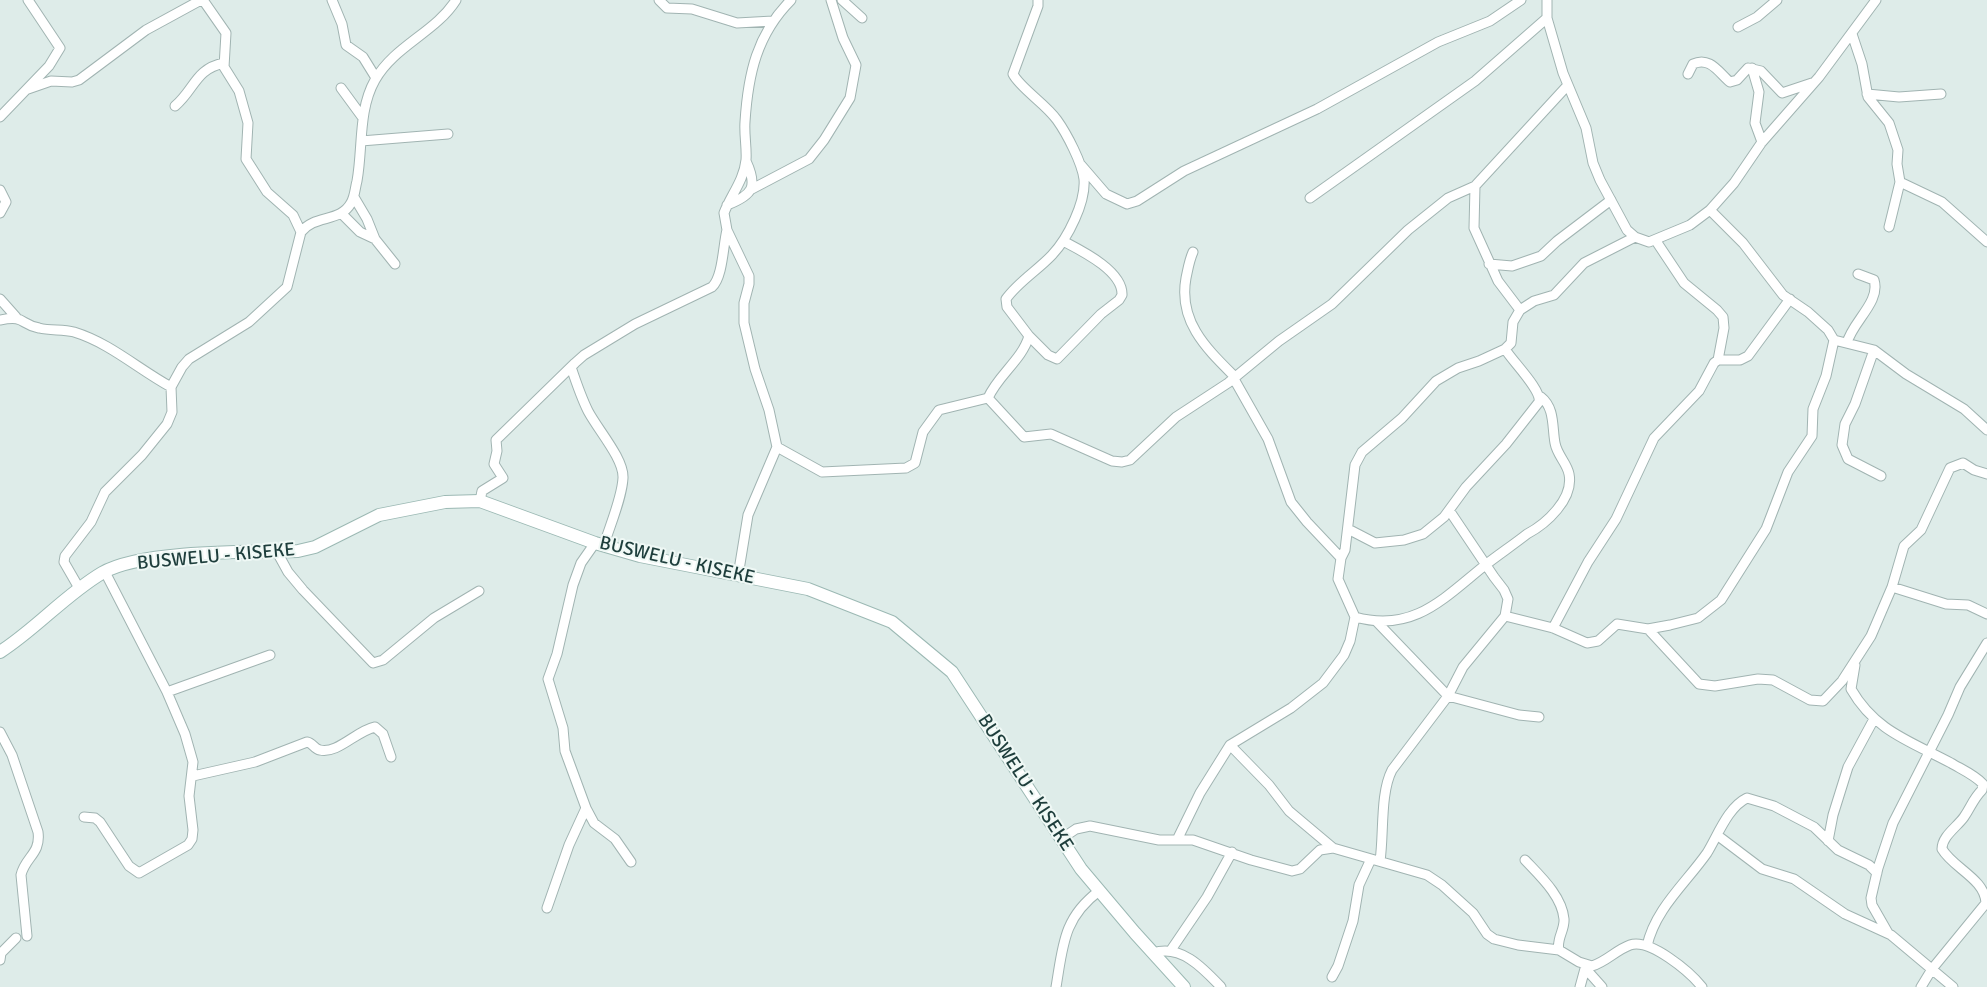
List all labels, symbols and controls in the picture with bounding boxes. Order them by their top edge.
street label: BUSWELU - KISEKE [597,532,757,590]
street label: BUSWELU - KISEKE [136,539,296,575]
street label: BUSWELU - KISEKE [972,710,1078,856]

